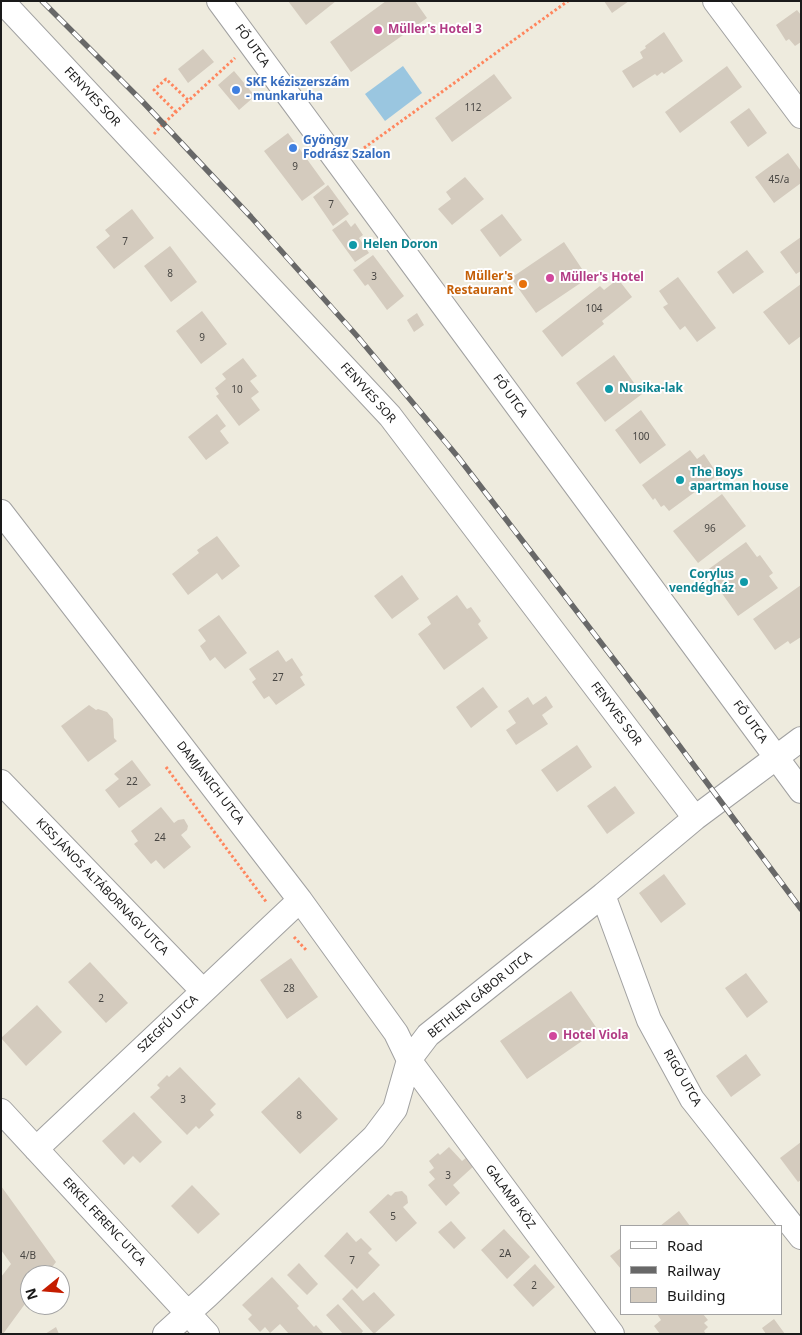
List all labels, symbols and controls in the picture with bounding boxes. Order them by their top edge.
street label: FŐ UTCA [232,22,272,70]
place label: Müller's Hotel 3 [388,23,482,37]
marker: Müller's Hotel 3 [372,24,384,36]
street label: FENYVES SOR [61,64,123,130]
place label: SKF kéziszerszám - munkaruha [246,76,350,104]
marker: SKF kéziszerszám - munkaruha [230,84,242,96]
house number: 112 [464,102,482,114]
place label: Gyöngy Fodrász Szalon [303,134,391,162]
marker: Gyöngy Fodrász Szalon [287,142,299,154]
house number: 9 [292,161,298,173]
house number: 45/a [769,174,789,186]
house number: 7 [328,199,334,211]
house number: 7 [122,236,128,248]
place label: Helen Doron [363,238,438,252]
marker: Helen Doron [347,239,359,251]
house number: 8 [167,268,173,280]
place label: Müller's Restaurant [446,270,513,298]
house number: 3 [371,271,377,283]
place label: Müller's Hotel [560,271,644,285]
marker: Müller's Hotel [544,272,556,284]
marker: Müller's Restaurant [517,278,529,290]
house number: 104 [585,303,603,315]
house number: 9 [199,332,205,344]
street label: FENYVES SOR [337,360,399,426]
street label: FŐ UTCA [490,372,530,420]
place label: Nusika-lak [619,382,683,396]
marker: Nusika-lak [603,383,615,395]
house number: 10 [231,384,243,396]
house number: 100 [632,431,650,443]
place label: The Boys apartman house [690,466,789,494]
marker: The Boys apartman house [674,474,686,486]
house number: 96 [704,523,716,535]
place label: Corylus vendégház [669,568,734,596]
marker: Corylus vendégház [738,576,750,588]
house number: 27 [272,672,284,684]
street label: FENYVES SOR [587,679,645,749]
street label: FŐ UTCA [730,698,770,746]
street label: DAMJANICH UTCA [173,739,247,827]
house number: 22 [126,776,138,788]
street label: KISS JÁNOS ALTÁBORNAGY UTCA [33,816,171,958]
house number: 24 [154,832,166,844]
street label: BETHLEN GÁBOR UTCA [425,949,535,1041]
house number: 28 [283,983,295,995]
street label: SZEGFŰ UTCA [135,992,201,1056]
house number: 2 [98,993,104,1005]
place label: Hotel Viola [563,1029,628,1043]
marker: Hotel Viola [547,1030,559,1042]
street label: RIGÓ UTCA [660,1047,704,1109]
house number: 3 [180,1094,186,1106]
house number: 8 [296,1110,302,1122]
street label: GALAMB KÖZ [482,1162,538,1232]
house number: 3 [445,1170,451,1182]
street label: ERKEL FERENC UTCA [60,1175,148,1269]
house number: 5 [390,1211,396,1223]
legend [620,1225,782,1315]
text: Road [667,1235,703,1255]
house number: 2A [499,1248,511,1260]
house number: 4/B [20,1250,36,1262]
house number: 7 [349,1255,355,1267]
text: Railway [667,1260,720,1280]
north arrow [20,1265,70,1315]
house number: 2 [531,1280,537,1292]
text: Building [667,1285,725,1305]
text: N [20,1286,42,1302]

